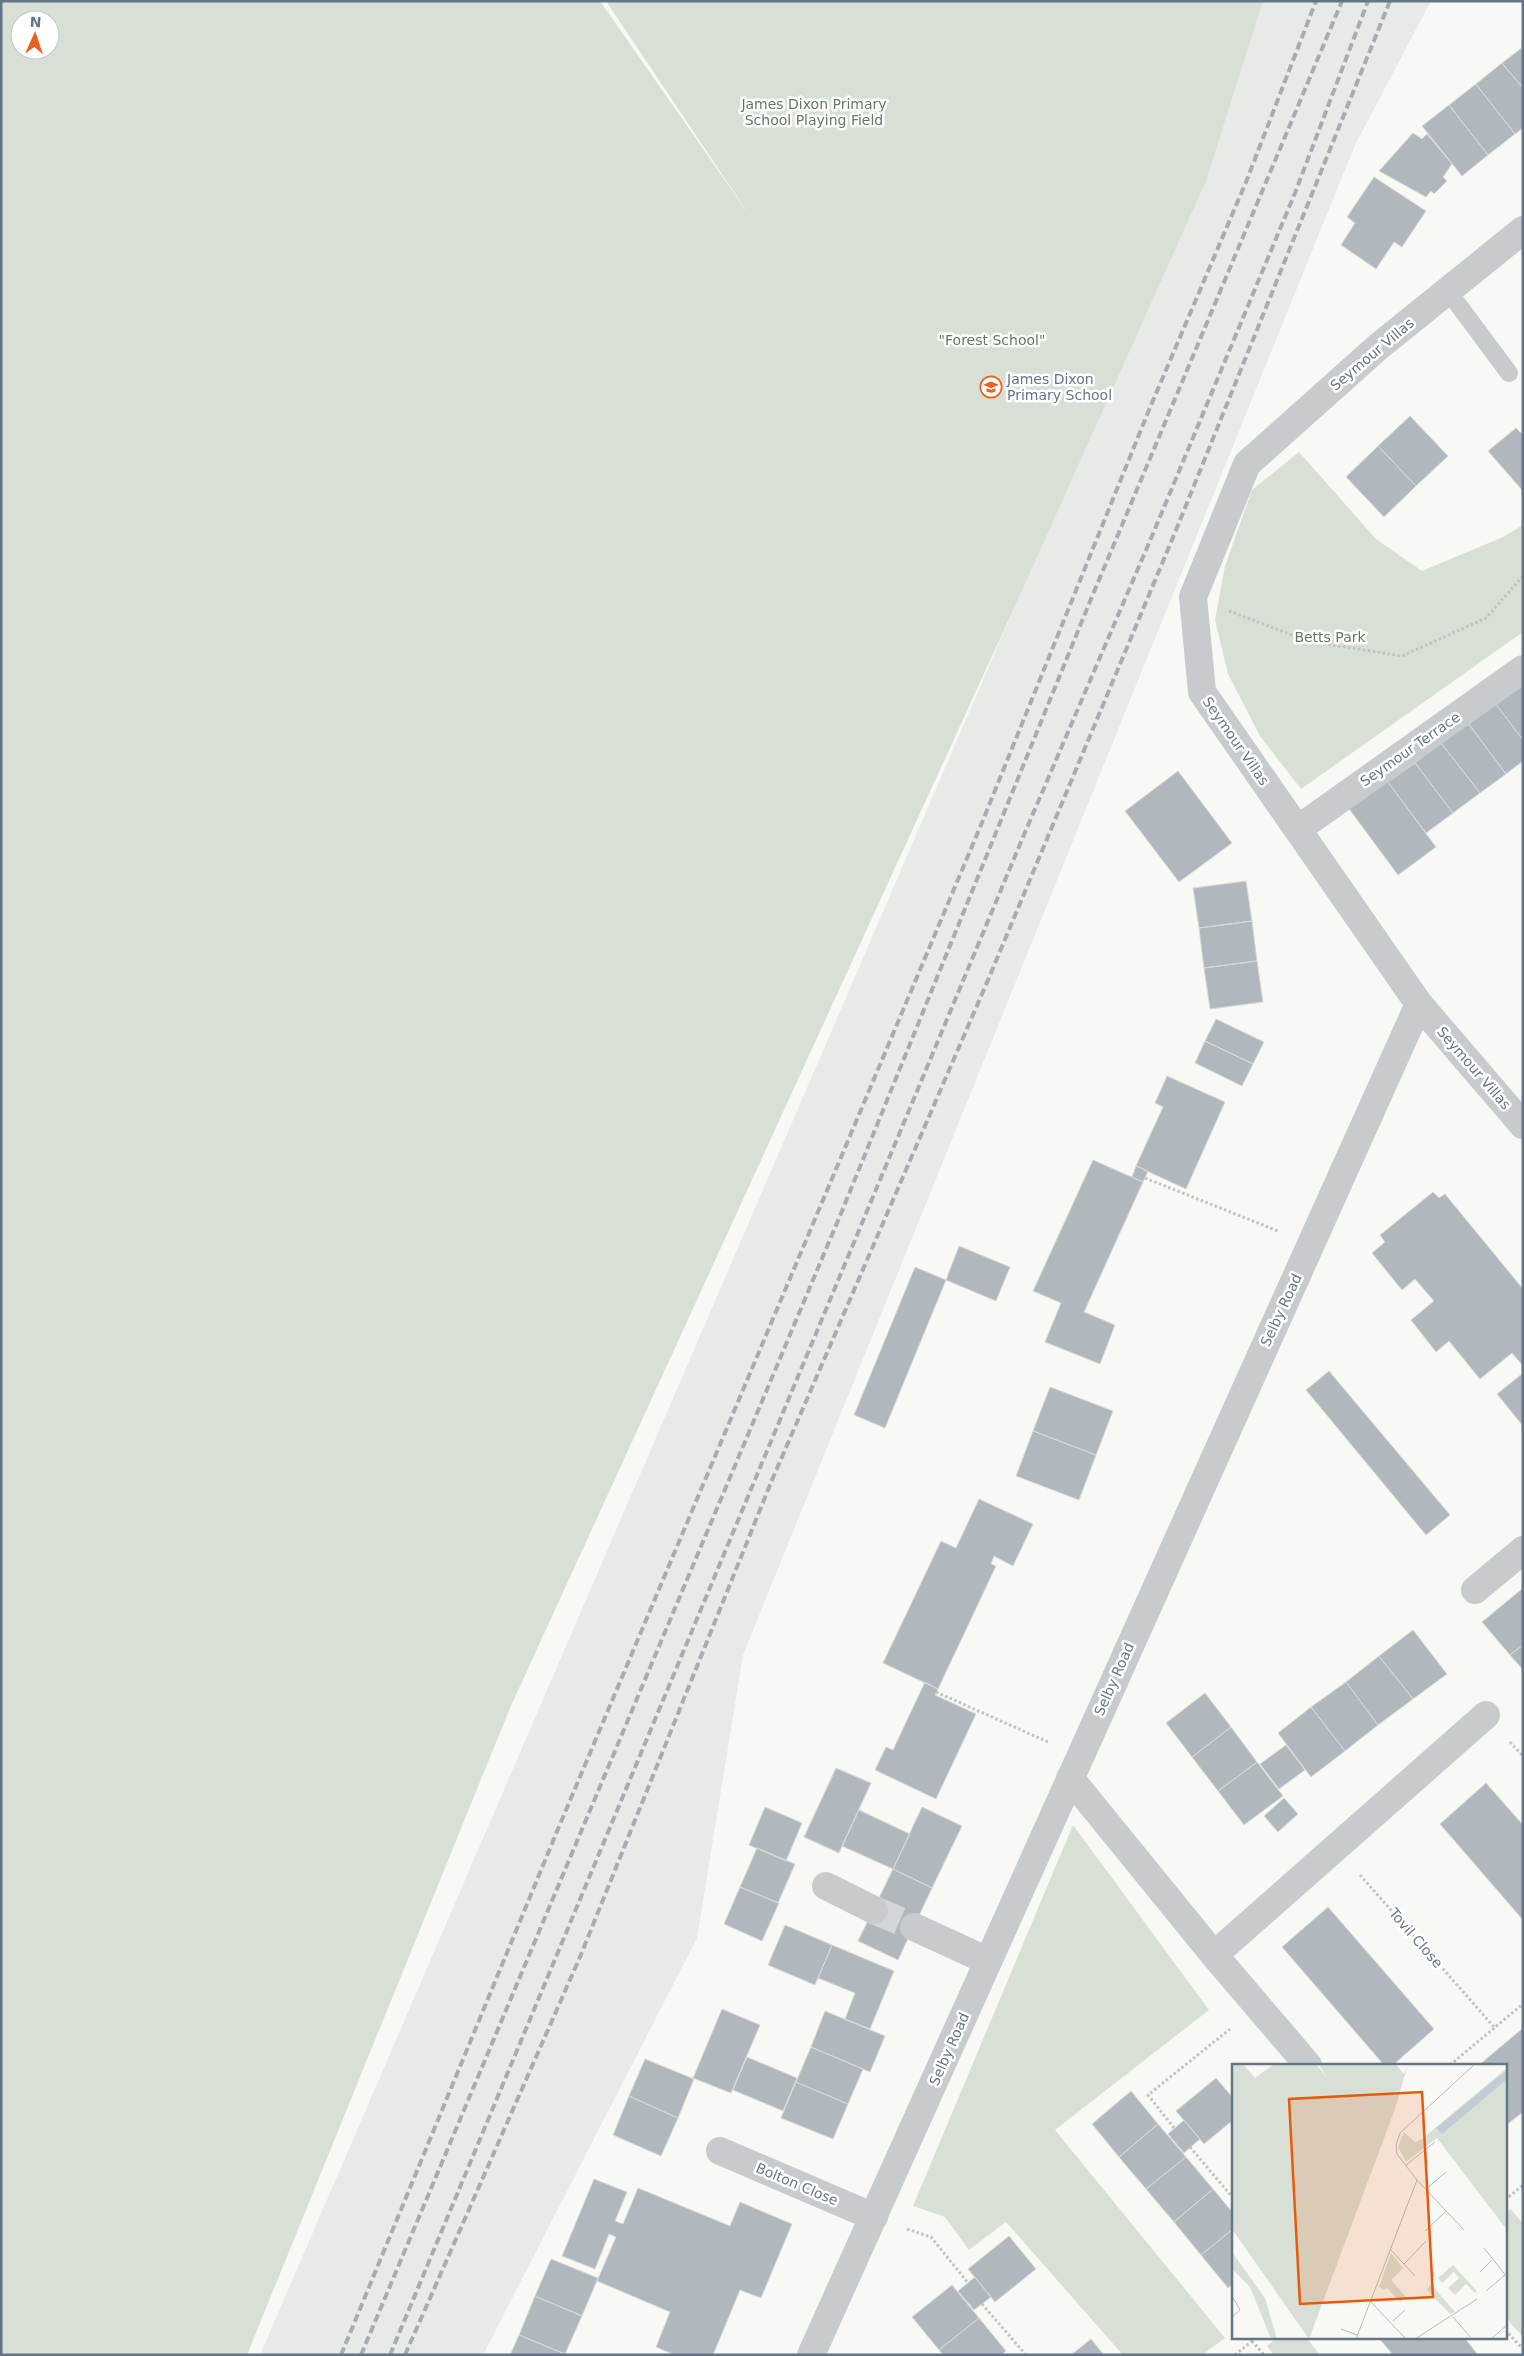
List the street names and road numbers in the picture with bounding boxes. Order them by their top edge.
street label: Seymour Villas [1327,314,1417,394]
street label: Seymour Villas [1200,694,1272,788]
street label: Seymour Terrace [1357,709,1463,789]
street label: Seymour Villas [1434,1024,1514,1112]
street label: Selby Road [1257,1271,1305,1349]
street label: Selby Road [1091,1640,1137,1718]
street label: Tovil Close [1385,1904,1446,1971]
street label: Selby Road [926,2010,972,2088]
street label: Bolton Close [754,2160,840,2208]

